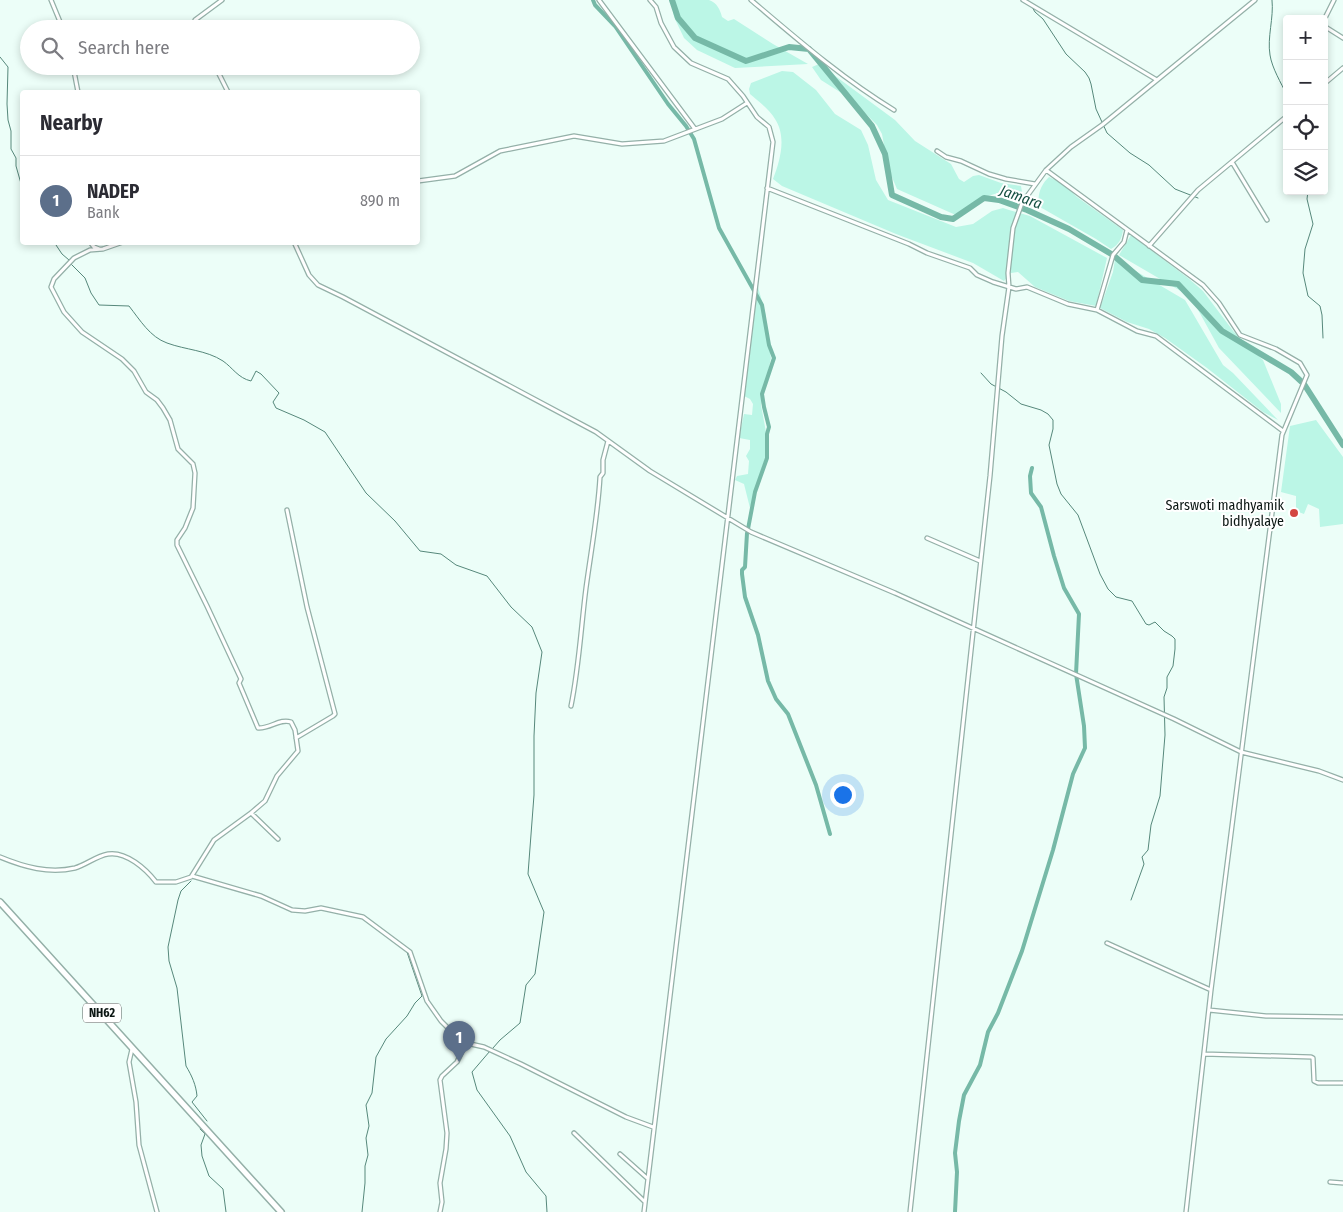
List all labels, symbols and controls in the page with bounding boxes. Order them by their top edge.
map controls [1283,15,1328,195]
button: + [1283,15,1328,60]
search box [20,20,420,75]
icon: search [38,34,66,62]
text: Search here [78,36,170,59]
button: − [1283,60,1328,105]
button: locate [1283,105,1328,150]
text: Nearby [40,110,102,136]
button: layers [1283,150,1328,195]
text: NADEP [87,180,139,203]
water label: Jamara [996,181,1045,213]
text: 1 [53,191,59,210]
text: 890 m [360,191,400,210]
text: Bank [87,203,119,222]
place label: Sarswoti madhyamik bidhyalaye [1166,497,1284,530]
marker: Sarswoti madhyamik bidhyalaye [1288,507,1300,519]
your location [830,782,856,808]
road number: NH62 [83,1004,121,1022]
pin: 1 [443,1021,475,1062]

